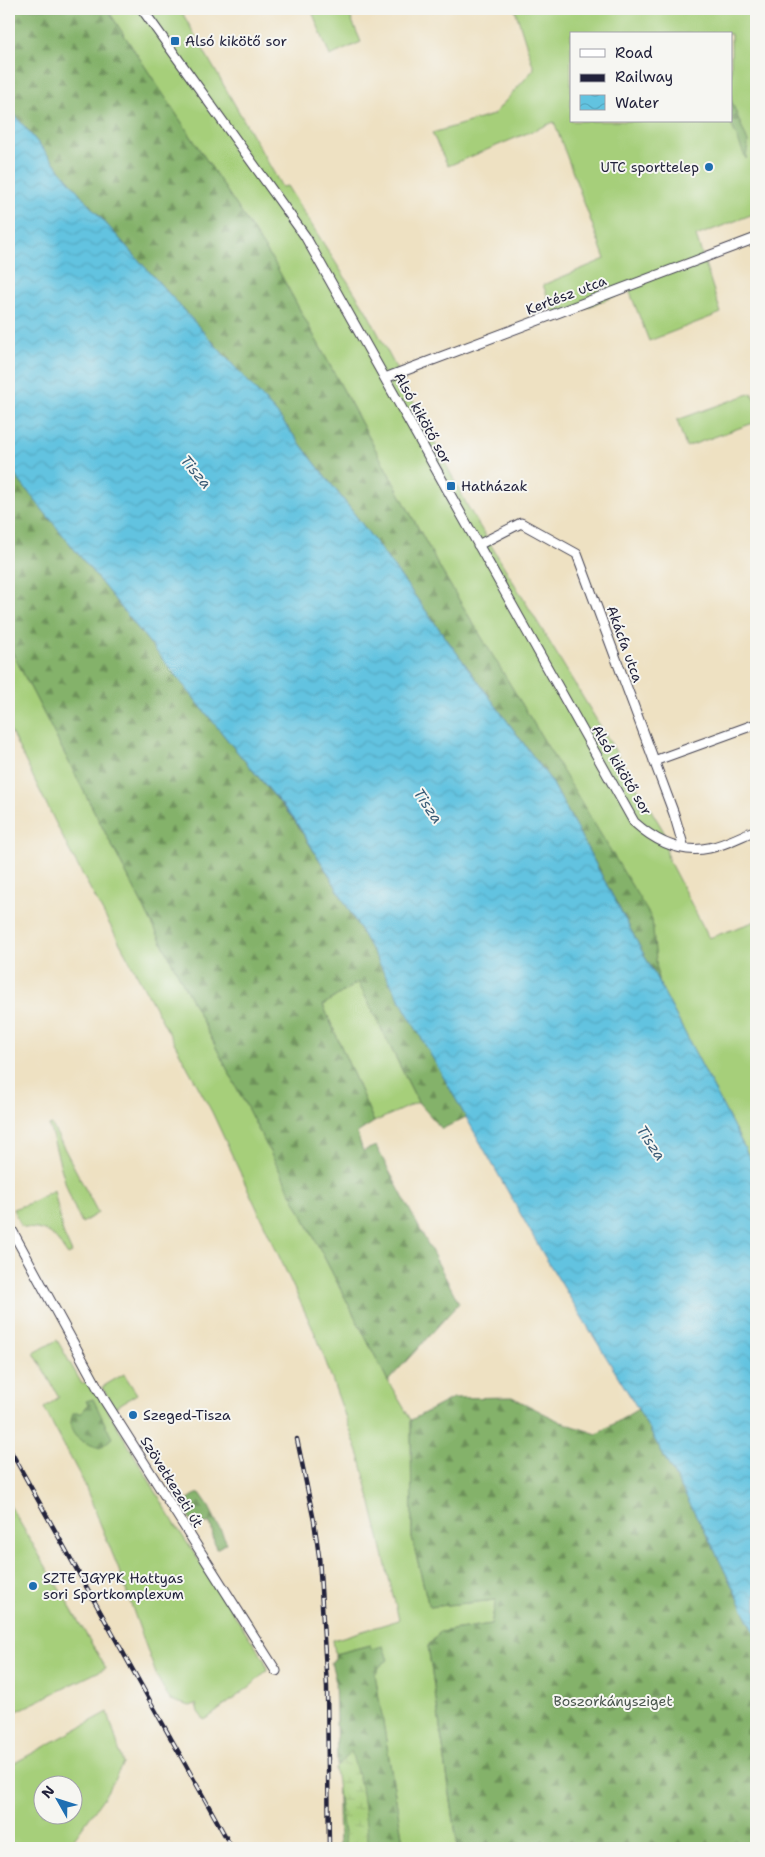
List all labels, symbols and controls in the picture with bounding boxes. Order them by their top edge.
place label: Alsó kikötő sor [185,32,288,50]
legend [570,32,732,122]
marker: Alsó kikötő sor [169,35,181,47]
text: Road [615,43,653,63]
text: Railway [615,67,673,87]
text: Water [615,93,659,113]
place label: UTC sporttelep [601,158,699,176]
marker: UTC sporttelep [703,161,715,173]
street label: Kertész utca [523,271,609,319]
street label: Alsó kikötő sor [390,369,456,467]
water label: Tisza [176,451,216,493]
place label: Hatházak [461,477,528,495]
marker: Hatházak [445,480,457,492]
street label: Akácfa utca [603,603,647,685]
street label: Alsó kikötő sor [588,722,656,819]
water label: Tisza [409,784,447,828]
water label: Tisza [632,1121,670,1165]
place label: Szeged-Tisza [143,1406,231,1424]
marker: Szeged-Tisza [127,1409,139,1421]
street label: Szövetkezeti út [137,1433,207,1531]
place label: SZTE JGYPK Hattyas sori Sportkomplexum [43,1569,184,1603]
marker: SZTE JGYPK Hattyas sori Sportkomplexum [27,1580,39,1592]
park label: Boszorkánysziget [553,1692,673,1710]
north arrow [32,1774,82,1824]
text: N [37,1782,58,1802]

